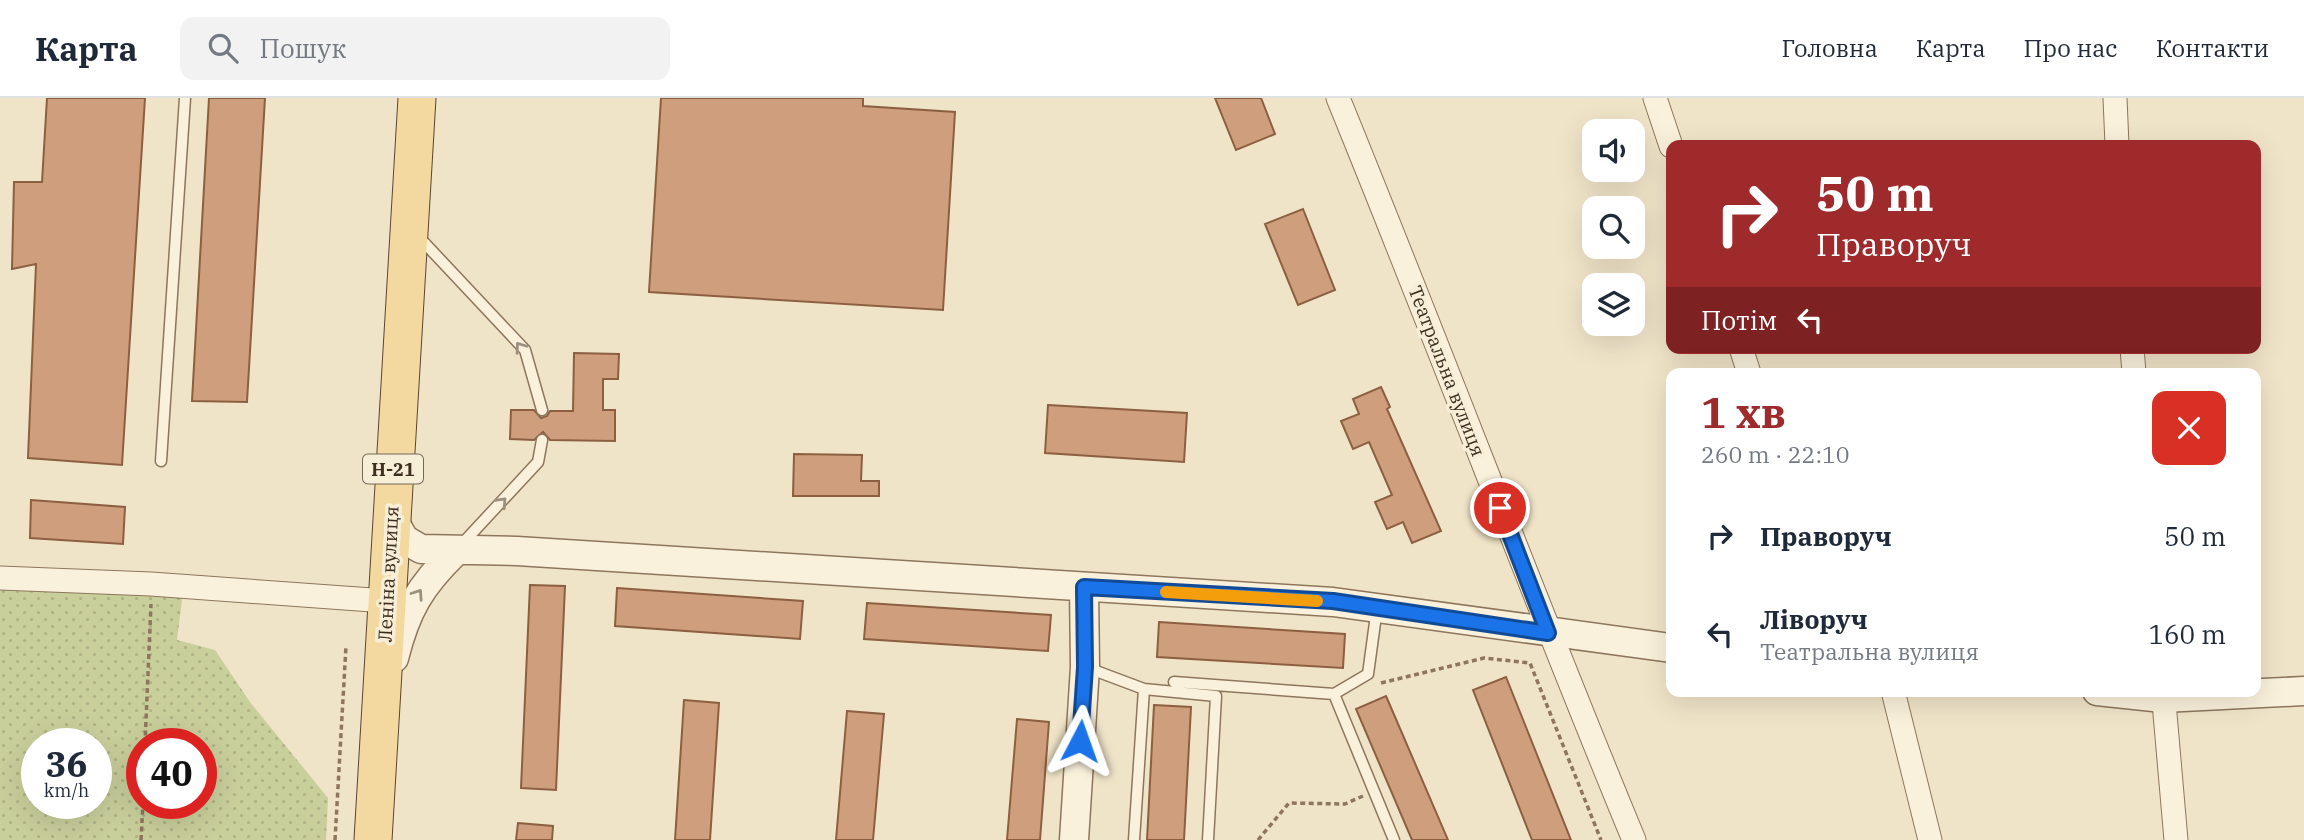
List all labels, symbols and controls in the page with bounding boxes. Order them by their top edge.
search box [180,17,670,80]
text: Карта [35,27,138,70]
icon: search [204,29,242,67]
text: Пошук [260,31,346,65]
text: Головна [1782,32,1878,64]
text: Карта [1916,32,1985,64]
text: Про нас [2023,32,2118,64]
text: Контакти [2156,32,2269,64]
map controls [1582,119,1645,336]
button: sound [1582,119,1645,182]
text: 50 m [1816,161,1934,224]
icon: right [1701,168,1792,259]
button: search [1582,196,1645,259]
text: Праворуч [1816,223,1972,265]
button: layers [1582,273,1645,336]
street label: Театральна вулиця [1403,282,1491,460]
icon: left [1791,301,1829,339]
text: Потім [1701,303,1777,337]
one-way arrow [516,342,528,354]
text: 1 хв [1701,385,1786,440]
button: close [2152,391,2226,465]
text: 260 m · 22:10 [1701,439,1850,469]
road number: Н-21 [363,454,423,484]
pin [1470,478,1530,538]
icon: arrive [1481,489,1519,527]
one-way arrow [493,497,506,510]
street label: Леніна вулиця [372,505,404,643]
icon: right [1701,517,1739,555]
text: Праворуч [1760,519,1892,553]
text: 50 m [2164,519,2226,553]
one-way arrow [410,589,422,602]
text: Ліворуч [1760,602,1868,636]
icon: left [1701,615,1739,653]
text: 160 m [2148,617,2226,651]
text: Театральна вулиця [1760,636,1979,666]
position arrow [1043,704,1117,778]
speed limit sign: 40 [126,728,217,819]
text: 36 [45,741,88,787]
text: km/h [44,779,89,802]

